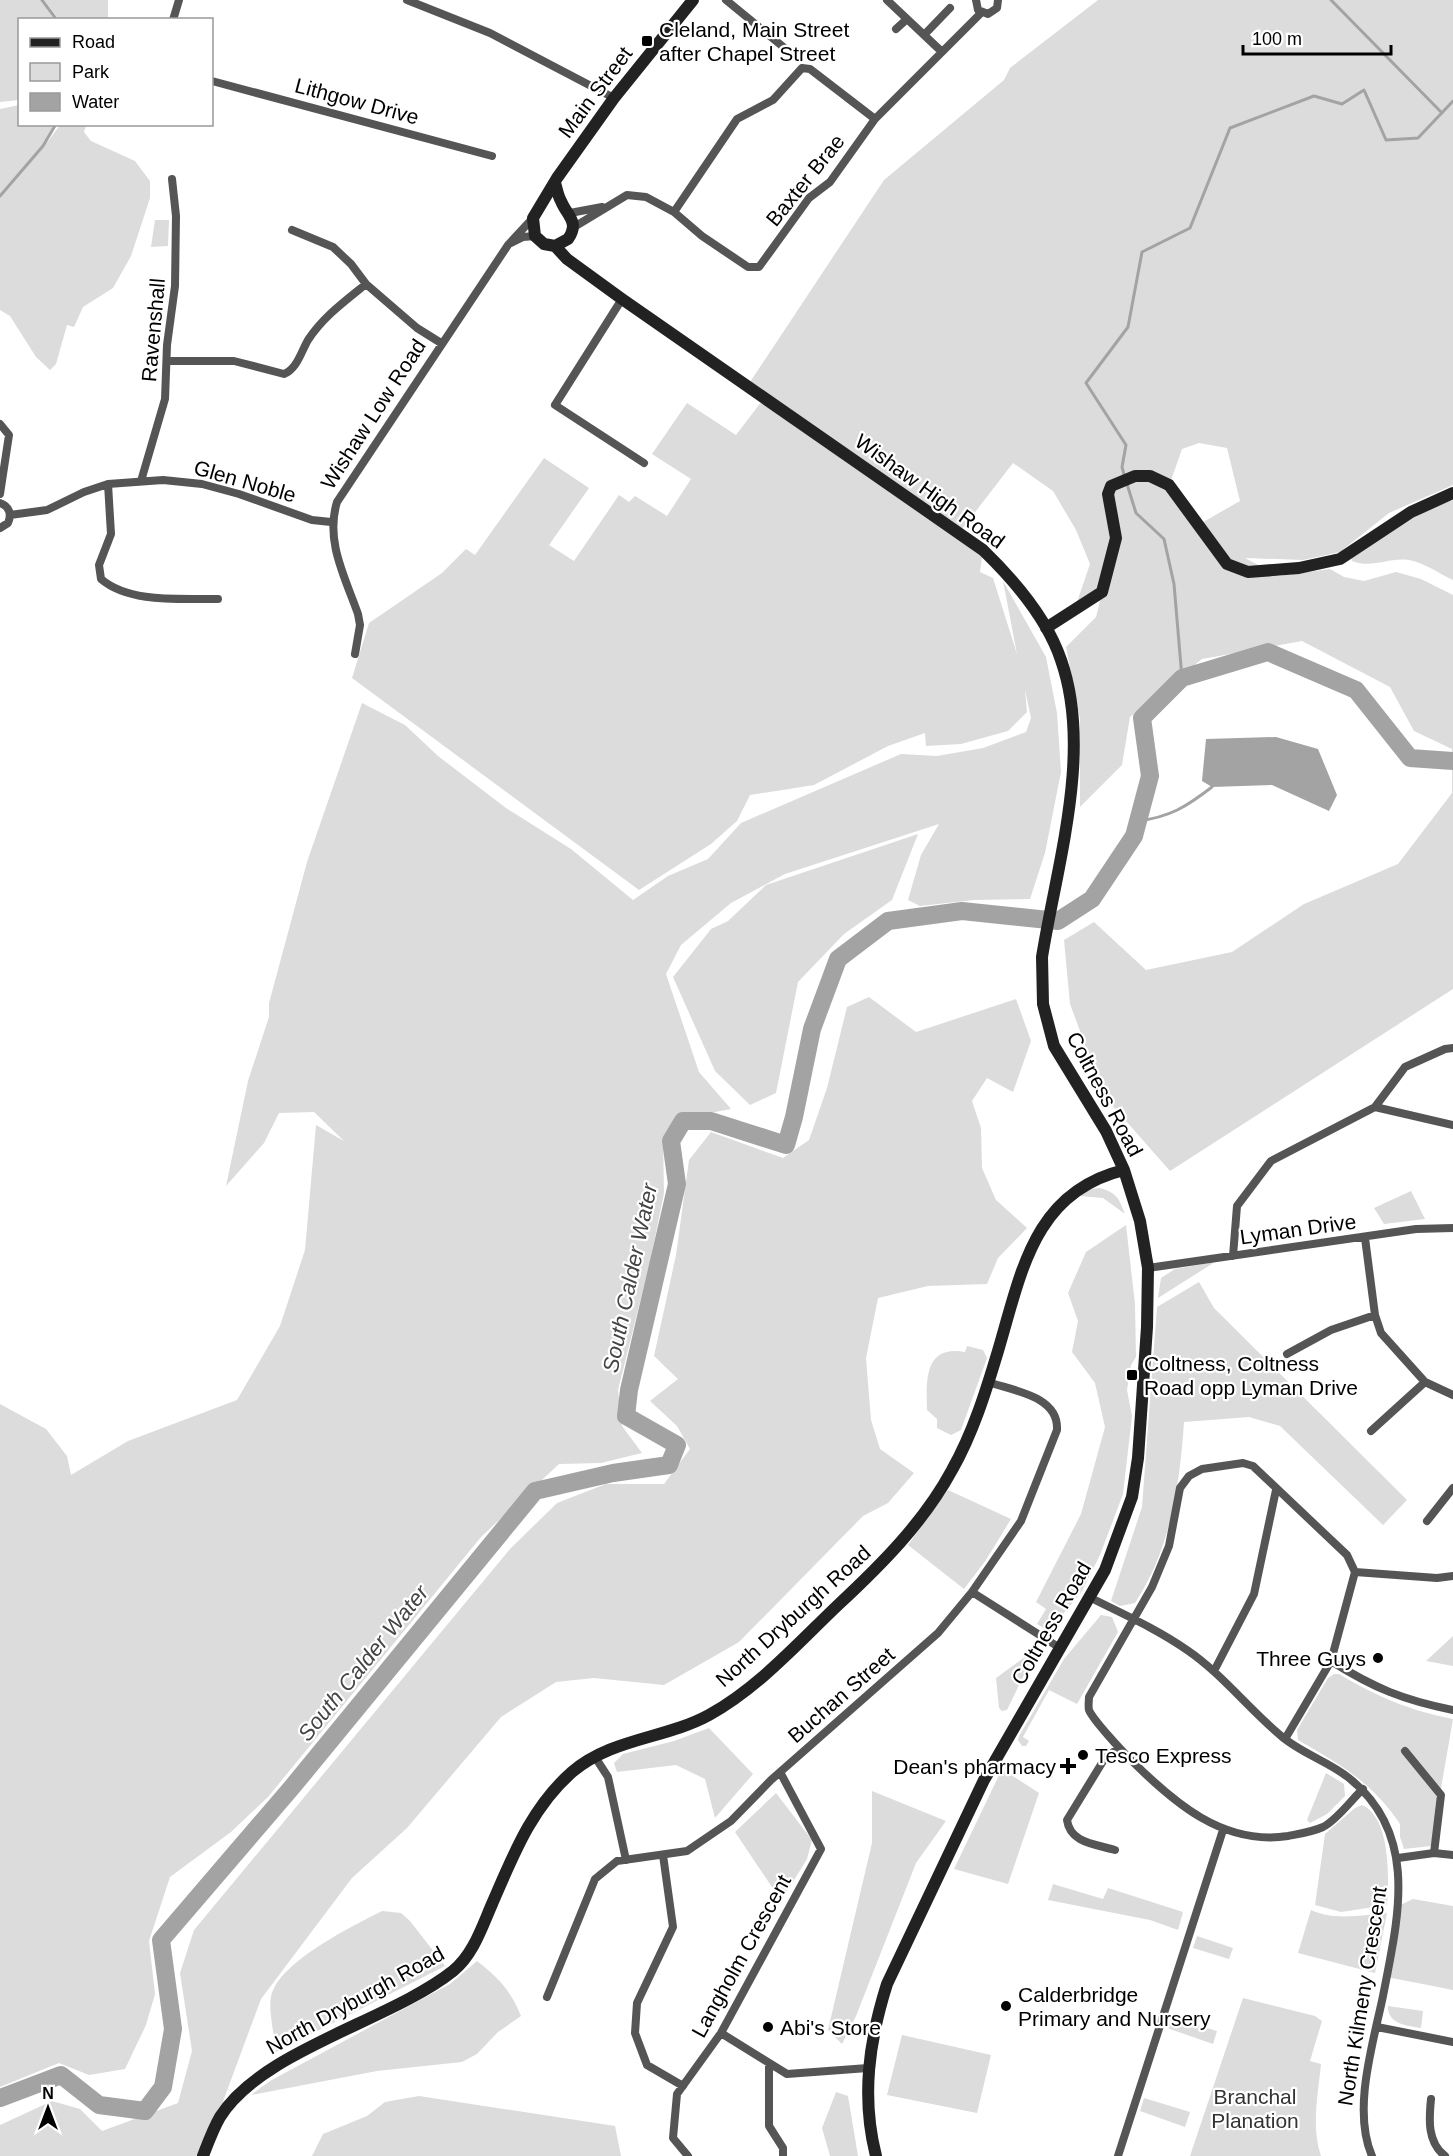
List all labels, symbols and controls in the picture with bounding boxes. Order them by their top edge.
legend [18,18,213,126]
place label: Cleland, Main Street after Chapel Street [659,18,849,65]
scale bar [1243,18,1392,56]
text: 100 m [1252,29,1302,49]
text: Road [72,32,115,52]
marker: Cleland, Main Street after Chapel Street [640,34,654,48]
street label: Main Street [554,42,637,142]
text: Park [72,62,110,82]
street label: Lithgow Drive [293,73,421,129]
text: Water [72,92,119,112]
street label: Baxter Brae [761,130,849,230]
street label: Ravenshall [137,277,169,383]
street label: Wishaw Low Road [316,335,430,493]
street label: Wishaw High Road [851,429,1009,553]
street label: Glen Noble [191,455,299,507]
street label: Coltness Road [1063,1028,1147,1160]
water label: South Calder Water [598,1179,663,1375]
street label: Lyman Drive [1238,1209,1358,1249]
place label: Coltness, Coltness Road opp Lyman Drive [1144,1352,1358,1399]
marker: Coltness, Coltness Road opp Lyman Drive [1125,1368,1139,1382]
street label: North Dryburgh Road [711,1541,875,1691]
street label: Coltness Road [1007,1558,1095,1688]
water label: South Calder Water [293,1579,434,1746]
street label: Buchan Street [783,1643,899,1747]
place label: Three Guys [1256,1647,1366,1670]
marker: Three Guys [1371,1651,1385,1665]
place label: Tesco Express [1095,1744,1232,1767]
marker: Tesco Express [1076,1748,1090,1762]
place label: Dean's pharmacy [893,1755,1057,1778]
marker: Dean's pharmacy [1061,1759,1075,1773]
street label: Langholm Crescent [687,1871,795,2041]
street label: North Kilmeny Crescent [1333,1885,1391,2107]
street label: North Dryburgh Road [262,1942,448,2058]
place label: Calderbridge Primary and Nursery [1018,1983,1211,2030]
marker: Calderbridge Primary and Nursery [999,1999,1013,2013]
place label: Abi's Store [780,2016,881,2039]
marker: Abi's Store [761,2020,775,2034]
north arrow [18,2078,78,2138]
text: N [42,2085,54,2102]
park label: Branchal Planation [1211,2085,1299,2132]

